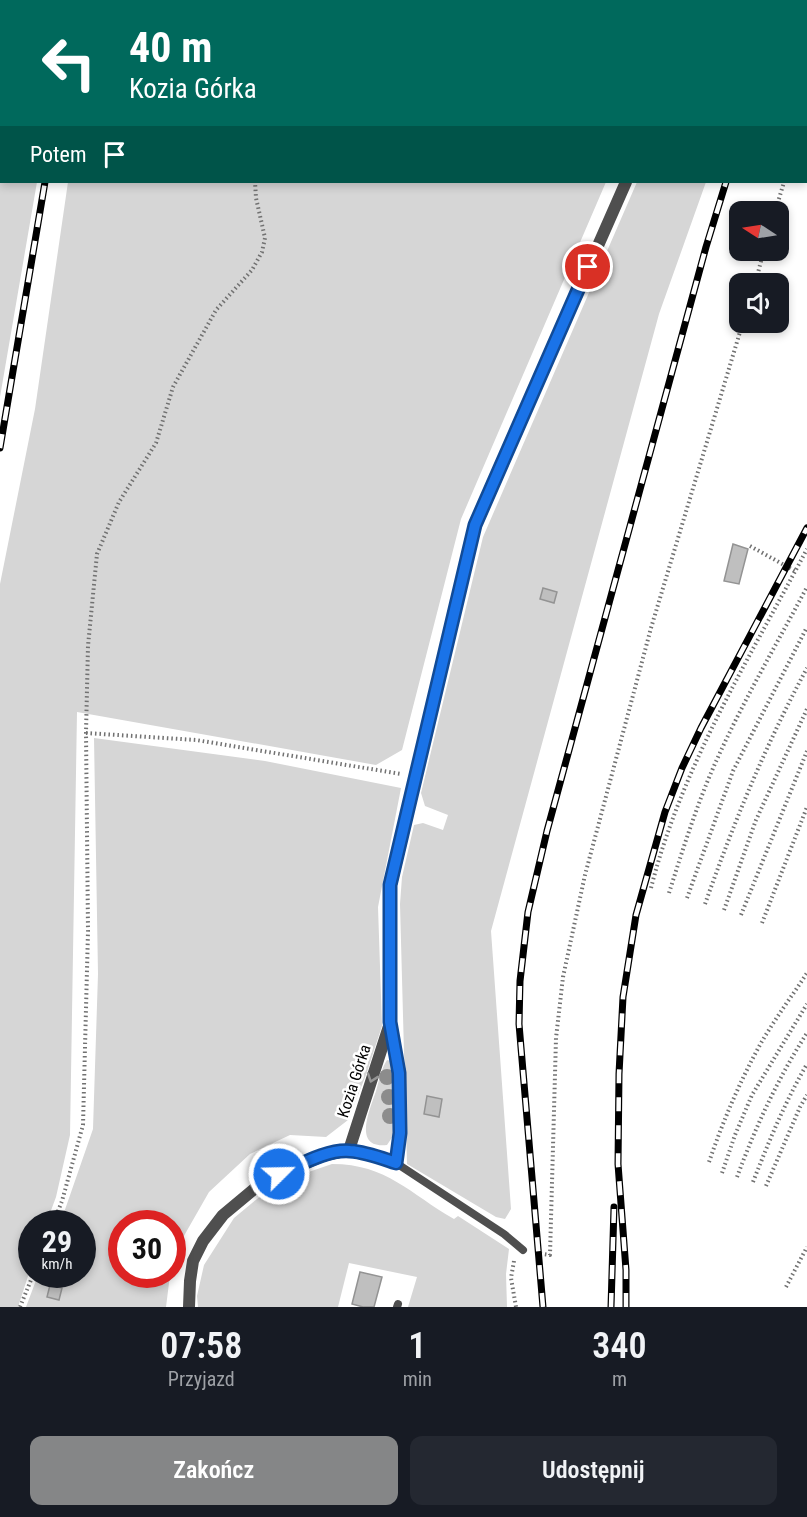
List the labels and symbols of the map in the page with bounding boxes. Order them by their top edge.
north arrow [729,201,789,261]
pin [562,241,613,292]
street label: Kozia Górka [333,1042,375,1120]
one-way arrow [367,1072,380,1083]
position arrow [247,1142,311,1206]
speed limit sign: 30 [108,1210,186,1288]

